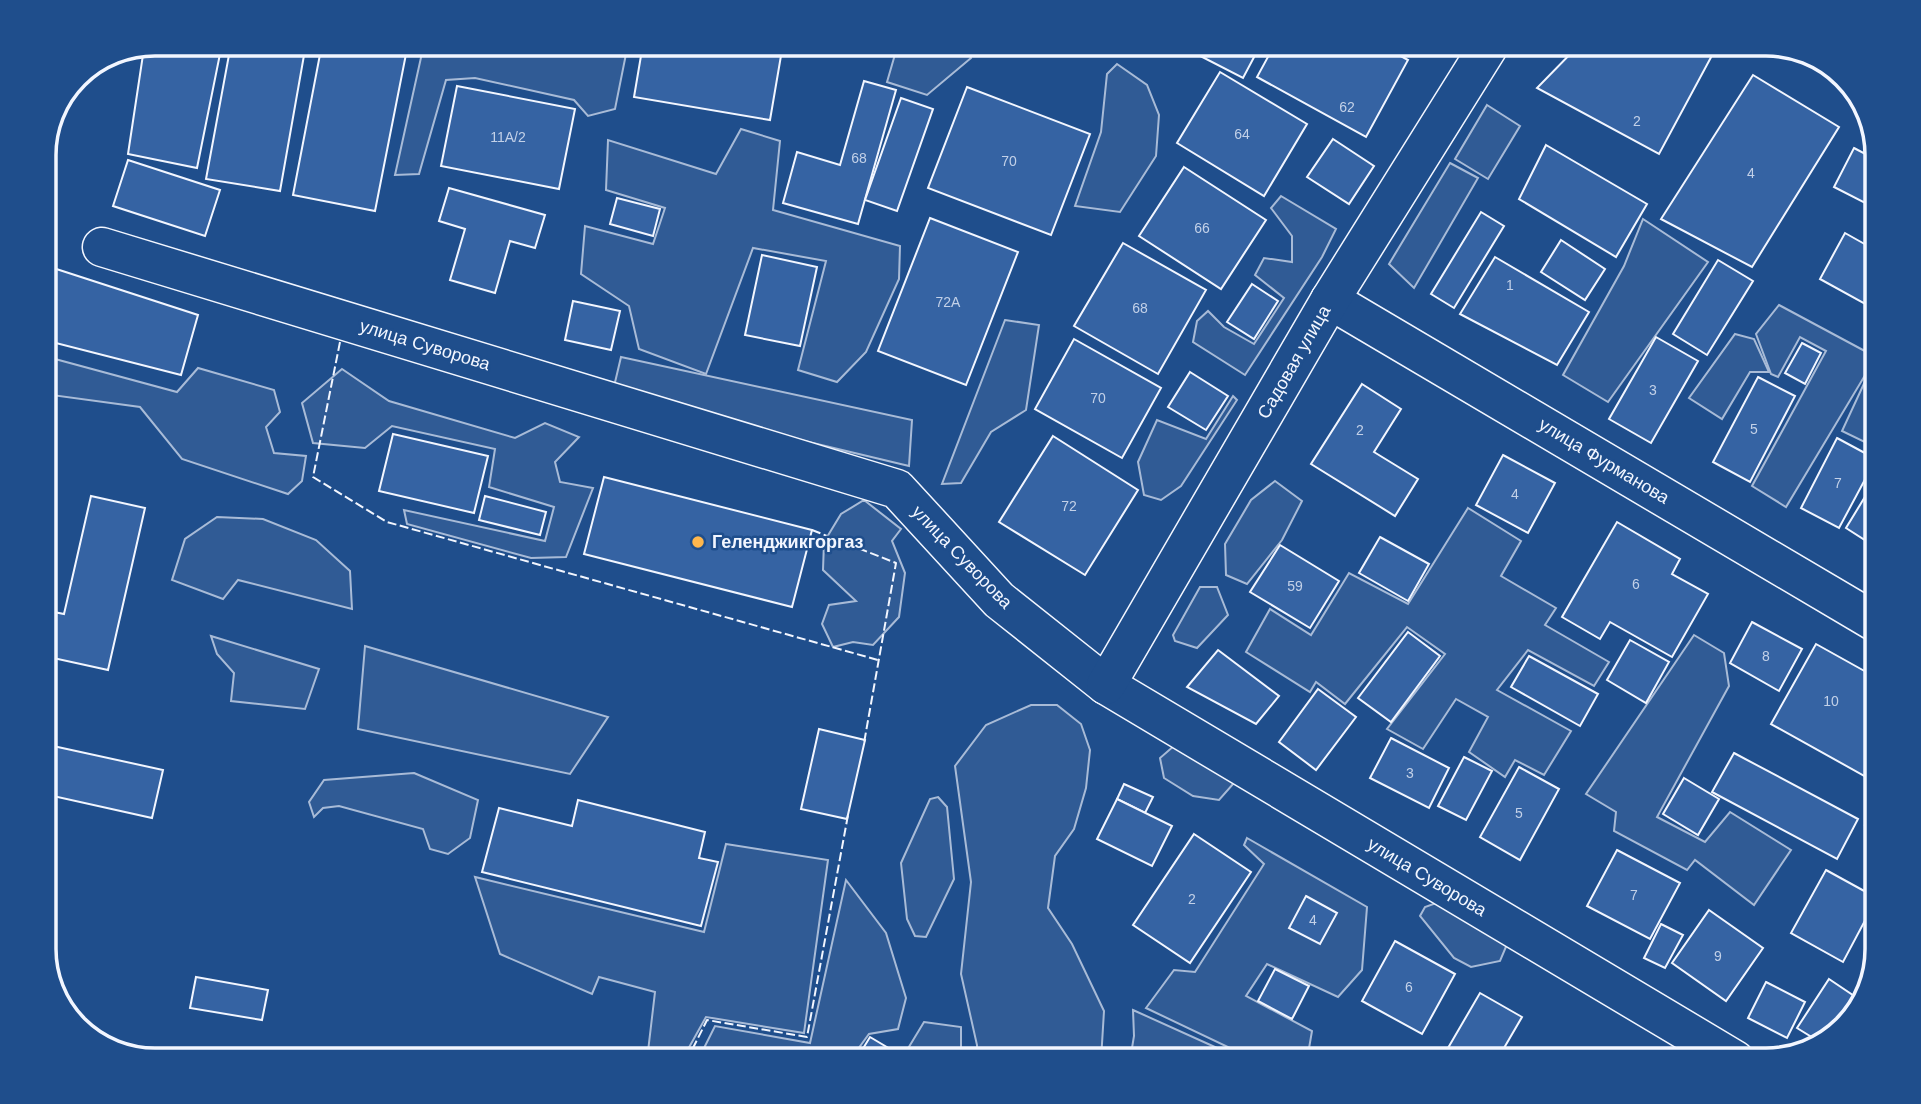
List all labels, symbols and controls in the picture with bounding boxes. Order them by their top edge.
house number: 62 [1339,99,1355,115]
house number: 2 [1633,113,1641,129]
house number: 64 [1234,126,1250,142]
house number: 11А/2 [490,129,526,145]
house number: 68 [851,150,867,166]
house number: 70 [1001,153,1017,169]
house number: 4 [1747,165,1755,181]
house number: 66 [1194,220,1210,236]
house number: 1 [1506,277,1514,293]
house number: 72А [936,294,961,310]
house number: 68 [1132,300,1148,316]
street label: Садовая улица [1254,301,1335,422]
street label: улица Суворова [357,316,494,375]
house number: 3 [1649,382,1657,398]
house number: 70 [1090,390,1106,406]
street label: улица Фурманова [1535,414,1674,508]
house number: 5 [1750,421,1758,437]
house number: 2 [1356,422,1364,438]
house number: 7 [1834,475,1842,491]
house number: 4 [1511,486,1519,502]
house number: 72 [1061,498,1077,514]
street label: улица Суворова [908,501,1017,613]
place label: Геленджикгоргаз [712,532,864,552]
marker: Геленджикгоргаз [690,534,706,550]
house number: 6 [1632,576,1640,592]
house number: 59 [1287,578,1303,594]
house number: 8 [1762,648,1770,664]
house number: 10 [1823,693,1839,709]
house number: 3 [1406,765,1414,781]
house number: 5 [1515,805,1523,821]
street label: улица Суворова [1364,834,1491,921]
house number: 7 [1630,887,1638,903]
house number: 2 [1188,891,1196,907]
house number: 4 [1309,912,1317,928]
house number: 9 [1714,948,1722,964]
house number: 6 [1405,979,1413,995]

